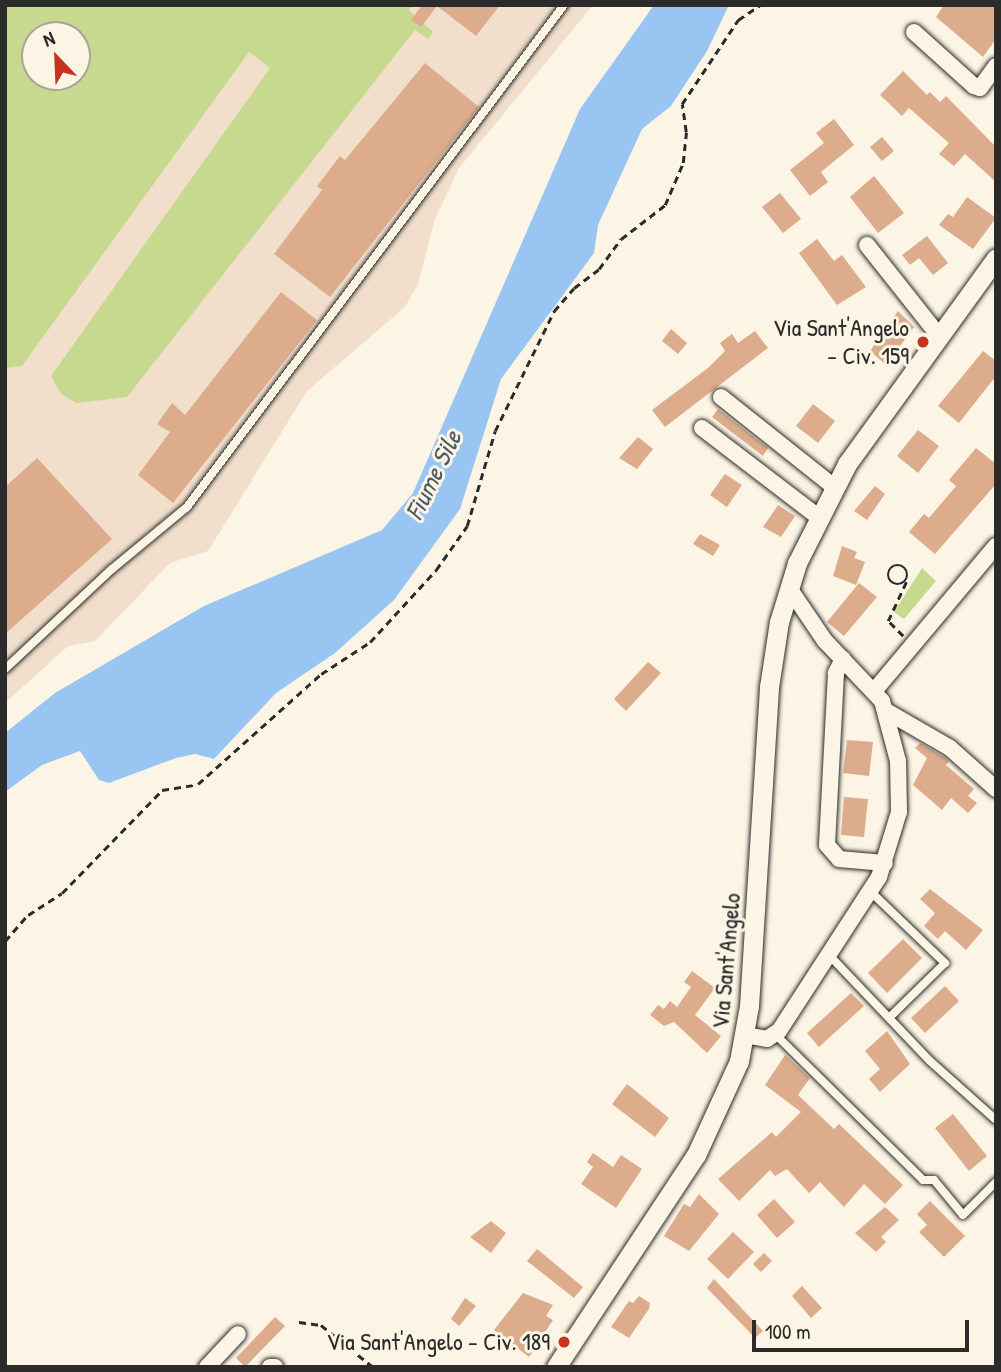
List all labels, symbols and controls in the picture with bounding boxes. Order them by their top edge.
north arrow [21,21,91,91]
text: N [39,25,58,52]
place label: Via Sant'Angelo - Civ. 159 [773,314,909,370]
marker: Via Sant'Angelo - Civ. 159 [915,334,931,350]
water label: Fiume Sile [398,425,468,525]
street label: Via Sant'Angelo [706,892,746,1030]
scale bar [756,1306,973,1350]
text: 100 m [765,1317,811,1346]
place label: Via Sant'Angelo - Civ. 189 [326,1328,550,1356]
marker: Via Sant'Angelo - Civ. 189 [556,1334,572,1350]

